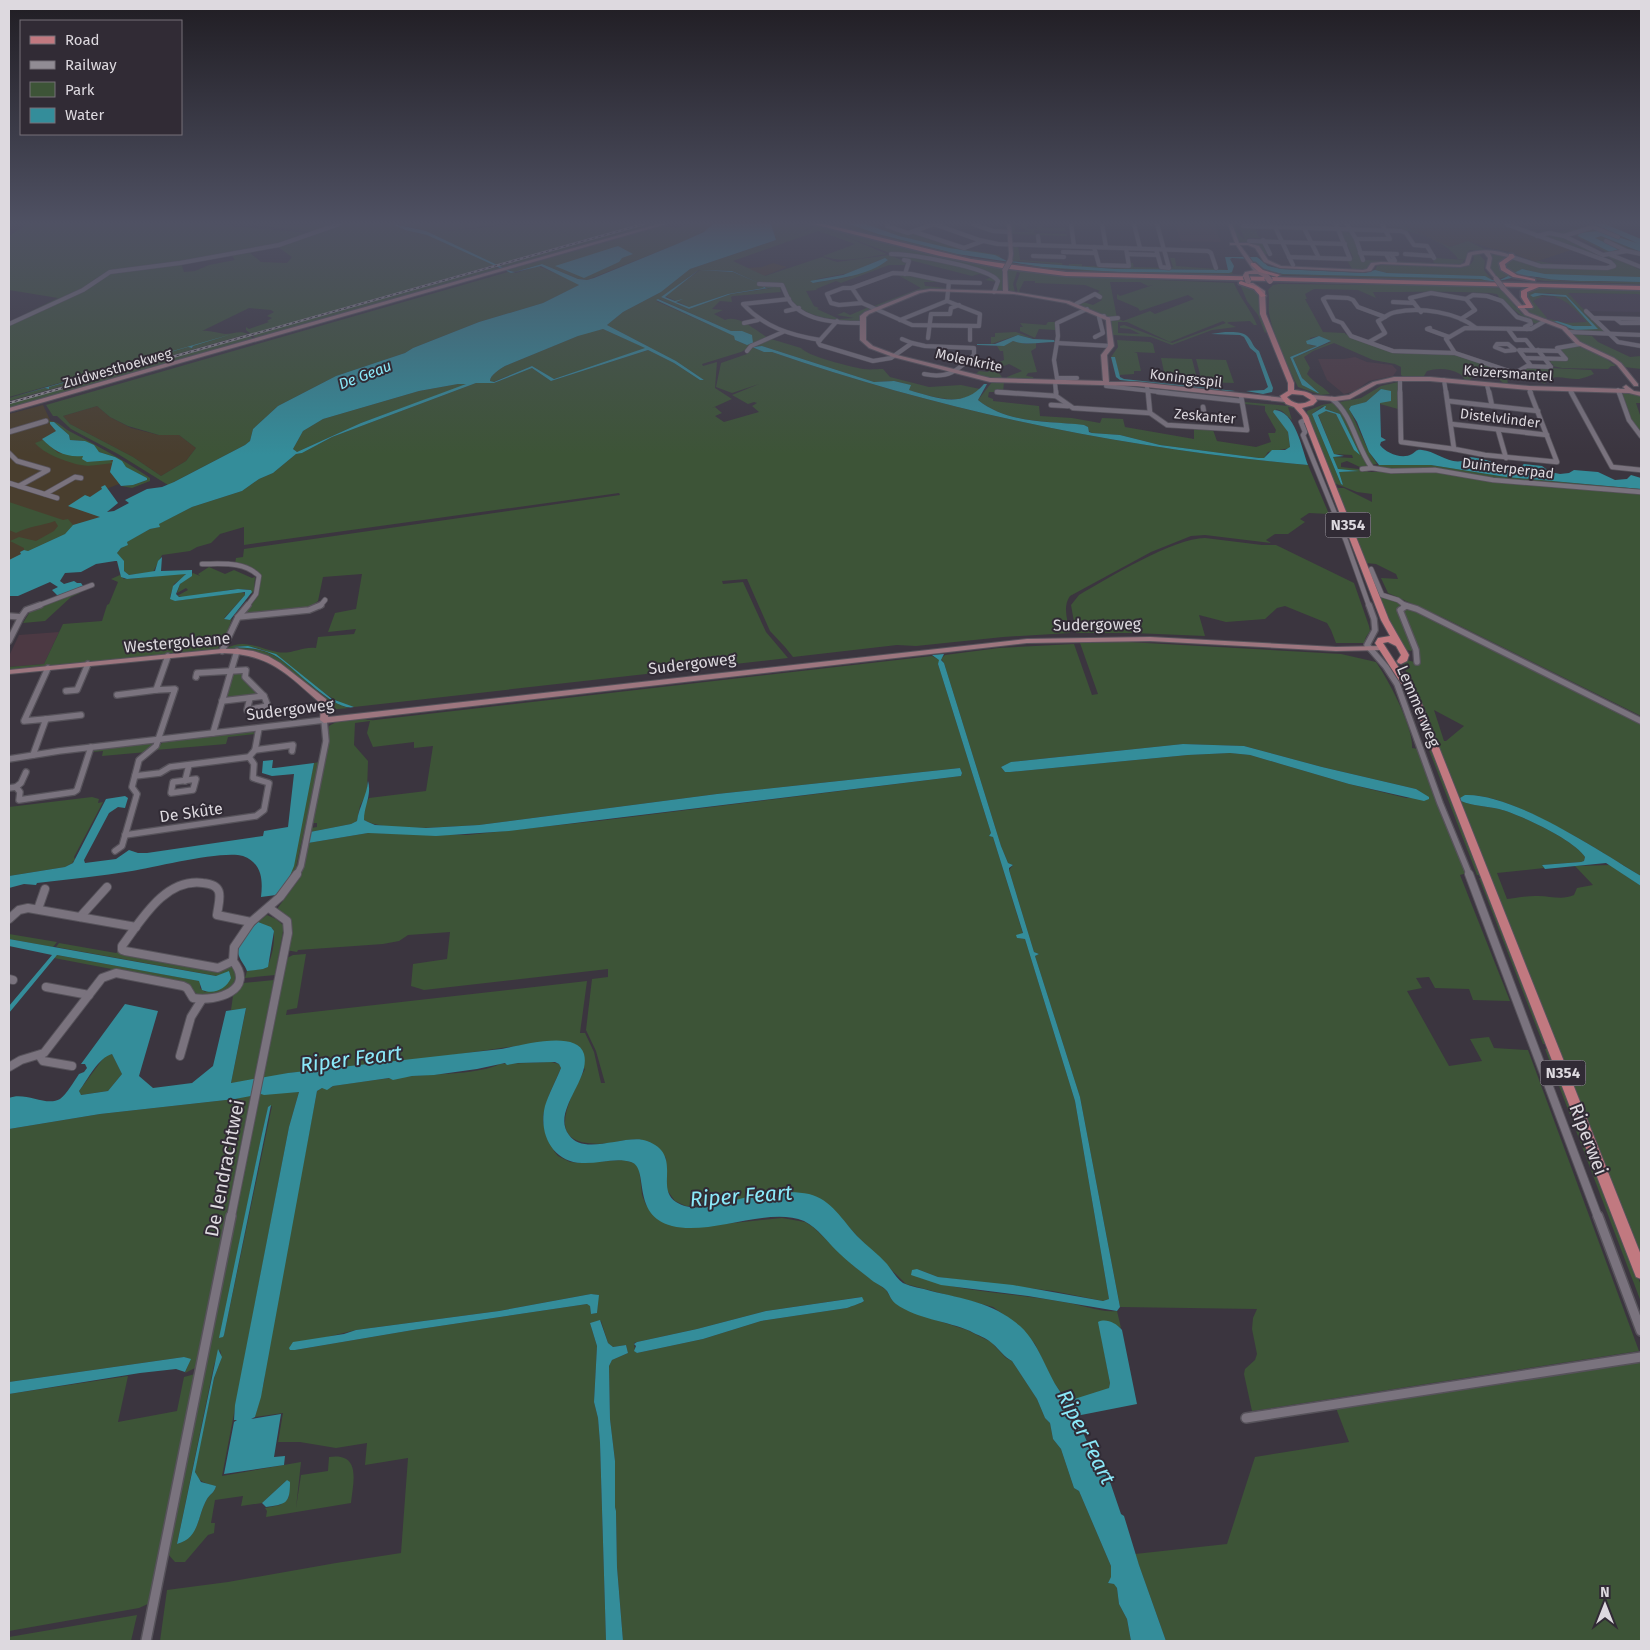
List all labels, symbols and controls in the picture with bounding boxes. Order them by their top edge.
legend [20,20,182,135]
text: Road [65,31,100,49]
text: Railway [65,56,117,74]
text: Park [65,81,95,99]
text: Water [65,106,104,124]
street label: Zuidwesthoekweg [61,345,174,392]
street label: Molenkrite [934,345,1004,376]
water label: De Geau [336,357,394,393]
street label: Keizersmantel [1463,362,1553,385]
street label: Koningsspil [1149,366,1223,391]
street label: Zeskanter [1173,405,1237,428]
street label: Distelvlinder [1459,405,1542,432]
street label: Duinterperpad [1461,454,1555,483]
road number: N354 [1326,512,1370,538]
street label: Sudergoweg [1053,614,1142,635]
street label: Westergoleane [123,628,231,657]
street label: Sudergoweg [647,649,738,678]
street label: Lemmerweg [1393,662,1445,751]
street label: Sudergoweg [245,695,336,724]
street label: De Skûte [158,799,224,826]
water label: Riper Feart [299,1040,404,1078]
road number: N354 [1540,1060,1586,1086]
street label: De Iendrachtwei [200,1097,249,1239]
street label: Riperwei [1564,1100,1613,1178]
water label: Riper Feart [689,1179,794,1213]
water label: Riper Feart [1051,1385,1121,1489]
north arrow [1580,1580,1630,1630]
text: N [1600,1584,1610,1601]

